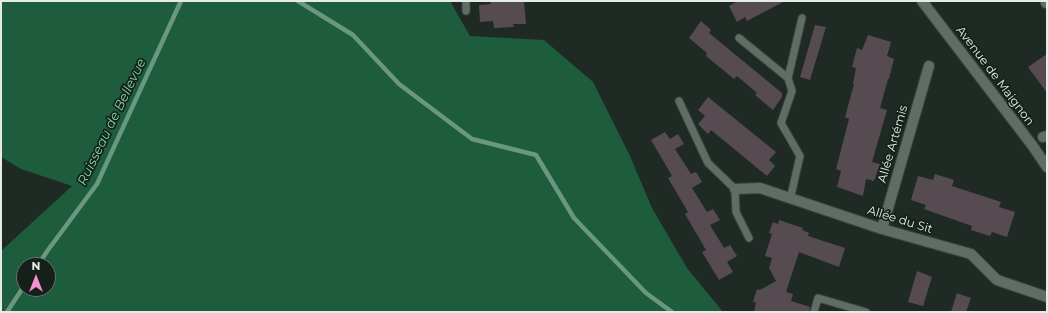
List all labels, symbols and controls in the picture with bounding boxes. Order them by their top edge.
street label: Avenue de Maignon [953,23,1037,129]
water label: Ruisseau de Bellevue [74,56,150,188]
street label: Allée Artémis [875,104,911,184]
street label: Allée du Sit [866,203,934,237]
north arrow [16,257,56,297]
text: N [32,259,40,273]

